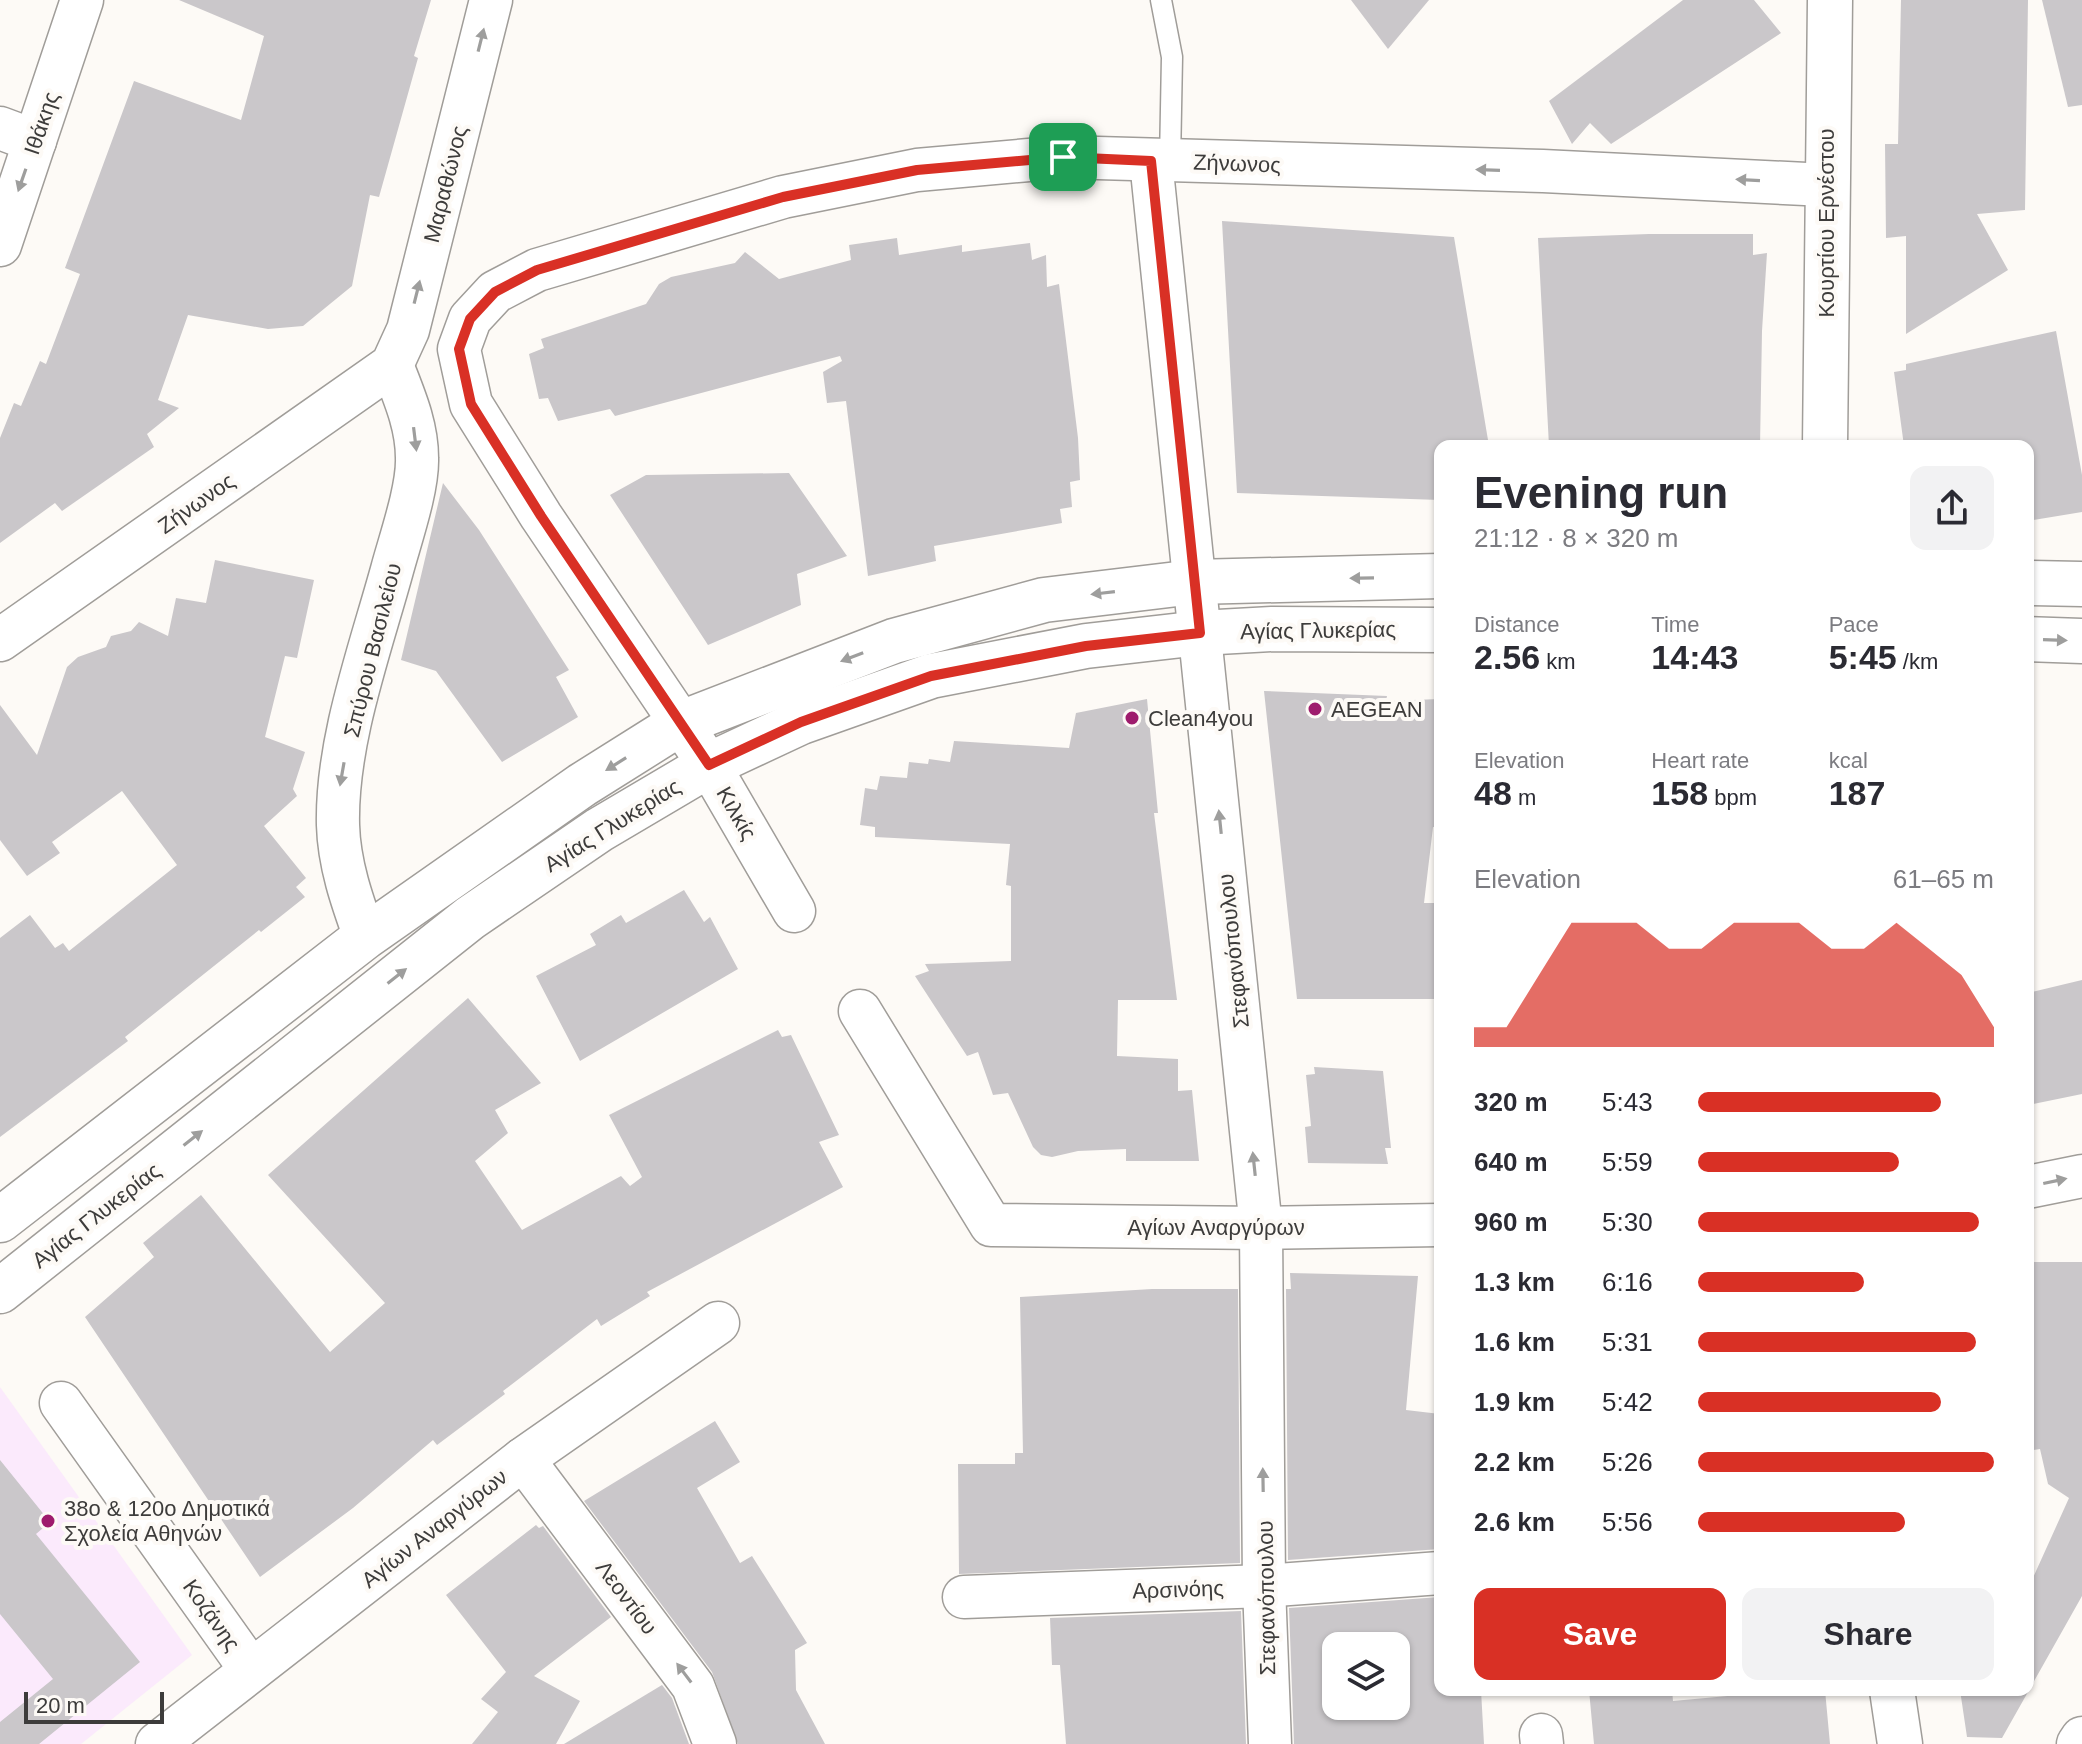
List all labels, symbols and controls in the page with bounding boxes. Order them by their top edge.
one-way arrow [475,27,487,52]
street label: Ιθάκης [19,88,64,158]
street label: Μαραθώνος [419,123,472,245]
pin [1029,123,1097,191]
street label: Κουρτίου Ερνέστου [1814,128,1839,318]
icon: arrive [1041,135,1085,179]
street label: Ζήνωνος [1193,149,1281,178]
one-way arrow [1475,163,1500,176]
one-way arrow [15,168,27,192]
one-way arrow [1735,174,1760,187]
one-way arrow [412,279,424,304]
one-way arrow [409,427,422,452]
button: share [1910,466,1994,550]
street label: Ζήνωνος [153,468,239,539]
text: Evening run [1474,468,1728,517]
text: 21:12 · 8 × 320 m [1474,523,1679,553]
street label: Σπύρου Βασιλείου [339,561,406,740]
one-way arrow [1349,571,1374,584]
one-way arrow [1090,586,1115,599]
text: Distance [1474,612,1560,637]
text: Time [1651,612,1699,637]
text: Pace [1829,612,1879,637]
street label: Αγίας Γλυκερίας [1240,617,1396,644]
one-way arrow [2043,634,2068,647]
text: 2.56 [1474,638,1540,676]
text: 14:43 [1651,638,1738,676]
text: 5:45 [1829,638,1897,676]
text: km [1540,649,1576,674]
text: /km [1897,649,1938,674]
one-way arrow [839,651,863,664]
place label: AEGEAN [1331,697,1423,722]
marker: AEGEAN [1306,700,1324,718]
place label: Clean4you [1148,706,1253,731]
marker: Clean4you [1123,709,1141,727]
text: Elevation [1474,748,1565,773]
text: Heart rate [1651,748,1749,773]
text: kcal [1829,748,1868,773]
one-way arrow [605,756,627,770]
one-way arrow [336,761,348,786]
street label: Αγίας Γλυκερίας [540,774,685,877]
text: 48 [1474,774,1512,812]
text: 158 [1651,774,1708,812]
text: 187 [1829,774,1885,812]
street label: Κιλκίς [711,782,762,844]
text: m [1512,785,1536,810]
text: bpm [1708,785,1757,810]
one-way arrow [1213,809,1226,834]
text: Elevation [1474,864,1581,894]
text: 61–65 m [1893,864,1994,894]
street label: Στεφανόπουλου [1213,873,1254,1029]
one-way arrow [387,969,407,985]
text: 320 m [1474,1087,1548,1117]
text: 5:43 [1602,1087,1653,1117]
one-way arrow [183,1130,203,1147]
text: 640 m [1474,1147,1548,1177]
text: 5:59 [1602,1147,1653,1177]
one-way arrow [1248,1151,1261,1176]
street label: Αγίας Γλυκερίας [27,1158,165,1273]
one-way arrow [2043,1175,2068,1187]
text: 960 m [1474,1207,1548,1237]
text: 5:30 [1602,1207,1653,1237]
street label: Αγίων Αναργύρων [1127,1215,1305,1240]
text: 1.3 km [1474,1267,1555,1297]
text: 6:16 [1602,1267,1653,1297]
text: 1.6 km [1474,1327,1555,1357]
text: 5:31 [1602,1327,1653,1357]
text: 1.9 km [1474,1387,1555,1417]
text: 5:42 [1602,1387,1653,1417]
text: 2.2 km [1474,1447,1555,1477]
text: 5:26 [1602,1447,1653,1477]
street label: Αγίων Αναργύρων [357,1464,512,1593]
one-way arrow [1257,1467,1269,1492]
place label: 38ο & 120ο Δημοτικά Σχολεία Αθηνών [64,1496,270,1546]
text: 2.6 km [1474,1507,1555,1537]
text: 5:56 [1602,1507,1653,1537]
marker: 38ο & 120ο Δημοτικά Σχολεία Αθηνών [39,1512,57,1530]
street label: Στεφανόπουλου [1253,1520,1280,1676]
street label: Λεοντίου [591,1556,662,1639]
street label: Κοζάνης [178,1575,245,1656]
street label: Αρσινόης [1132,1575,1224,1604]
button: Save [1474,1588,1726,1680]
button: Share [1742,1588,1994,1680]
map controls [1322,1632,1410,1720]
button: layers [1322,1632,1410,1720]
one-way arrow [676,1663,692,1683]
scale bar [24,1688,164,1724]
text: 20 m [36,1693,85,1718]

